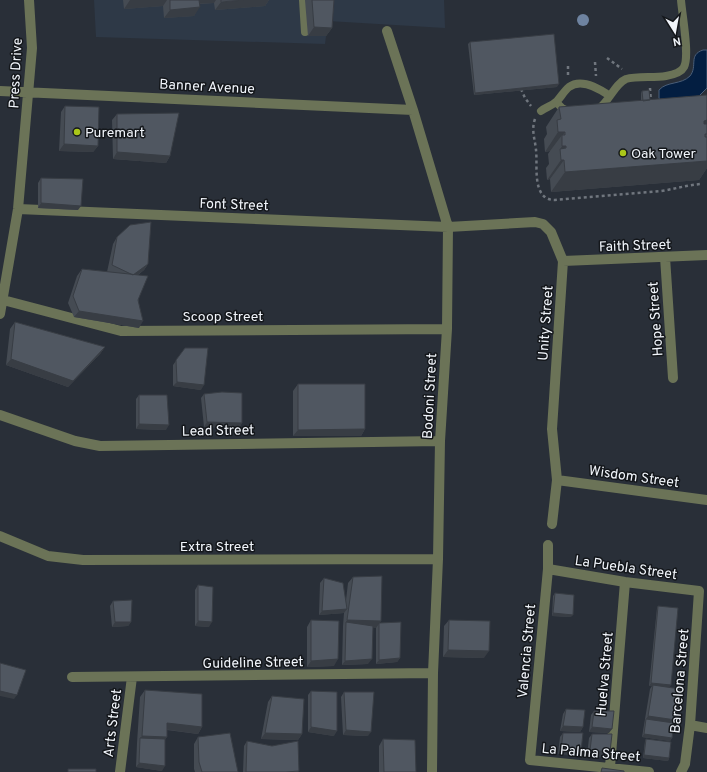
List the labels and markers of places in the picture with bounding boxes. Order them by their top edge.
place label: Puremart [85,125,145,142]
marker: Puremart [72,127,82,137]
place label: Oak Tower [631,146,697,163]
marker: Oak Tower [618,148,628,158]

